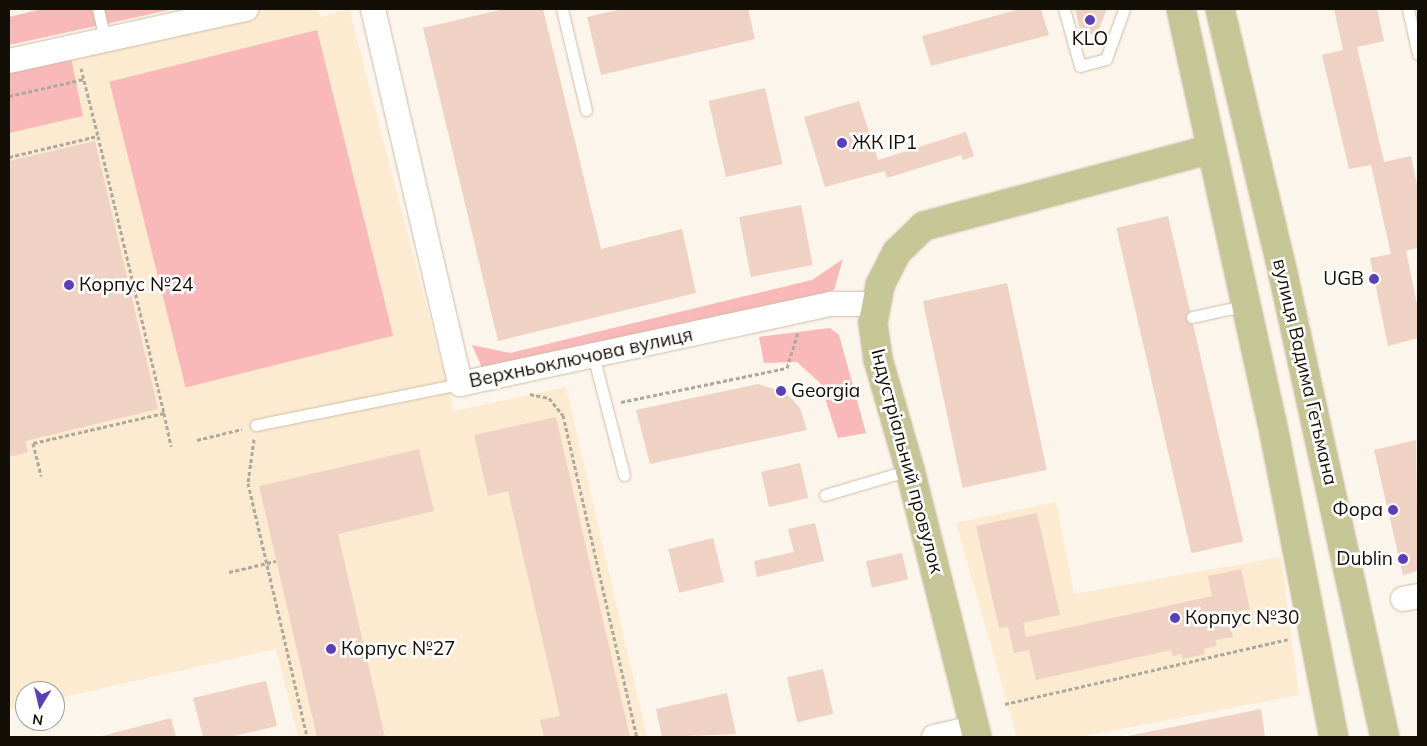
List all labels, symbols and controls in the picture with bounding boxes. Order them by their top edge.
marker: KLO [1084,14,1096,26]
place label: KLO [1072,28,1108,50]
place label: ЖК IP1 [852,132,917,154]
marker: ЖК IP1 [836,137,848,149]
street label: вулиця Вадима Гетьмана [1268,257,1342,487]
place label: UGB [1323,268,1364,290]
marker: UGB [1368,273,1380,285]
place label: Корпус №24 [79,274,193,296]
marker: Корпус №24 [63,279,75,291]
street label: Верхньоключова вулиця [467,323,695,393]
street label: Індустріальний провулок [866,346,948,576]
place label: Georgia [791,380,860,402]
marker: Georgia [775,385,787,397]
place label: Фора [1332,499,1383,521]
marker: Фора [1387,504,1399,516]
place label: Dublin [1336,548,1393,570]
marker: Dublin [1397,553,1409,565]
place label: Корпус №30 [1185,607,1299,629]
marker: Корпус №30 [1169,612,1181,624]
place label: Корпус №27 [341,638,455,660]
marker: Корпус №27 [325,643,337,655]
north arrow [15,681,65,731]
text: N [31,710,44,730]

